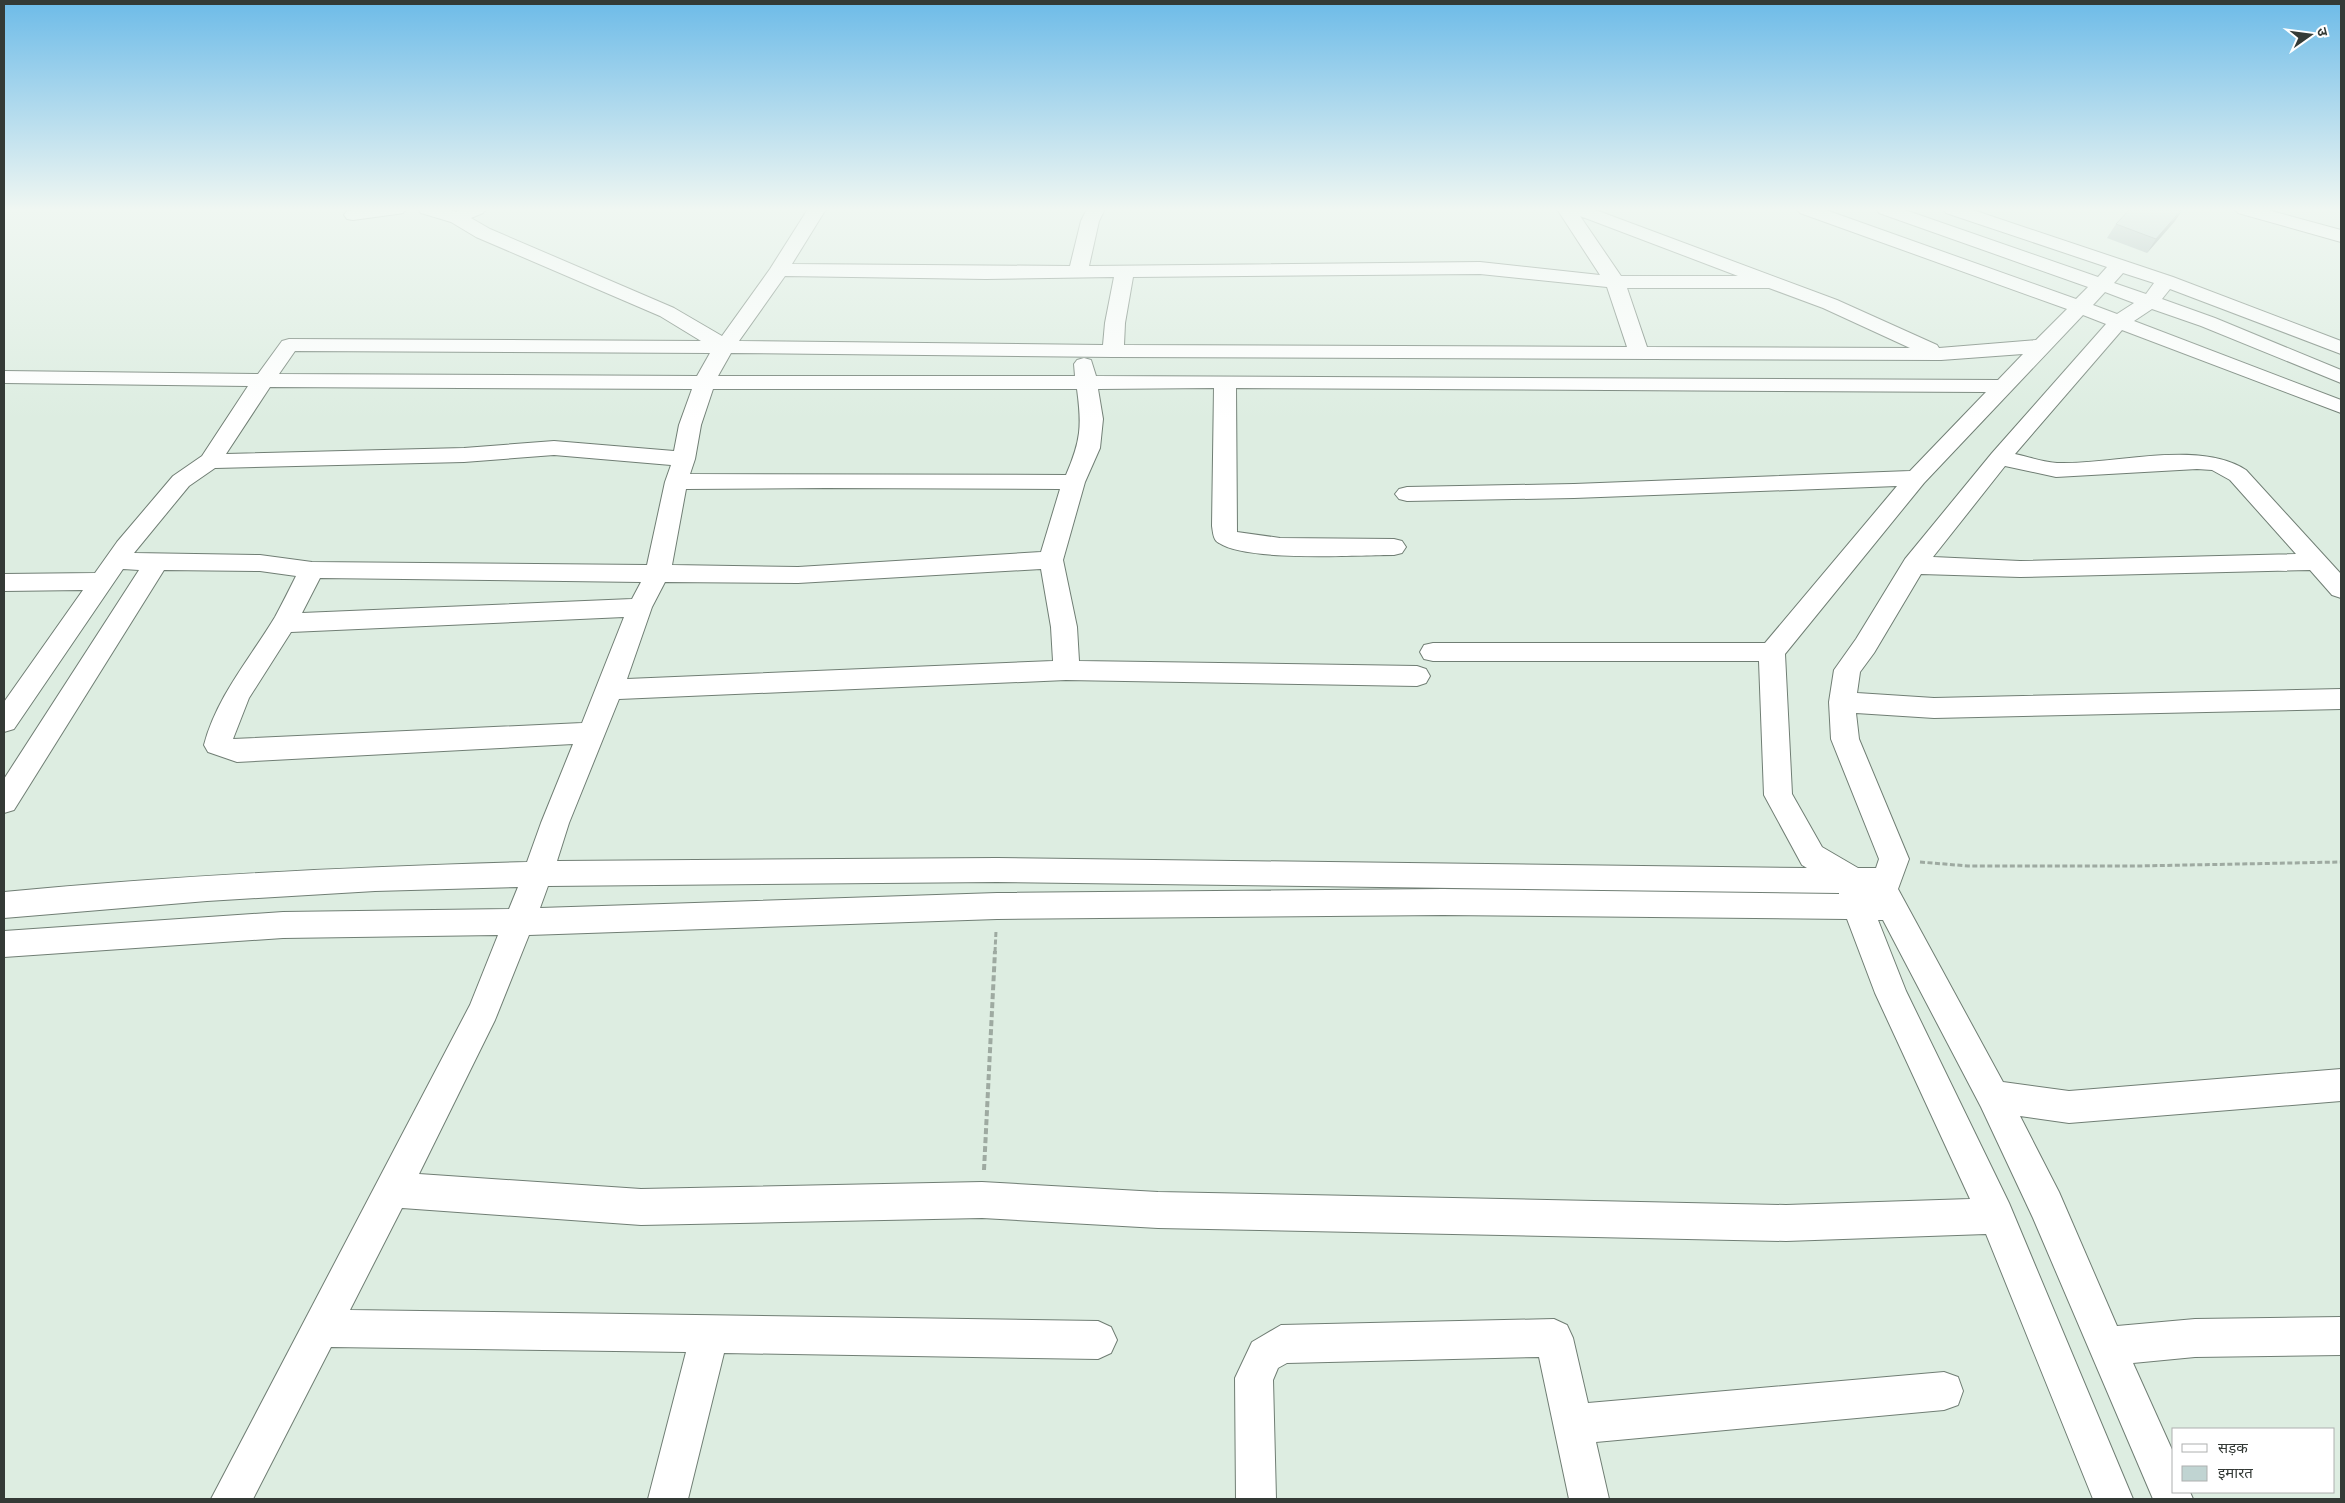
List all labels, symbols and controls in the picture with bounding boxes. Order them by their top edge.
north arrow [2285,10,2335,60]
text: उ [2311,25,2334,39]
legend [2172,1428,2335,1493]
text: सड़क [2218,1437,2248,1460]
text: इमारत [2218,1462,2253,1485]

